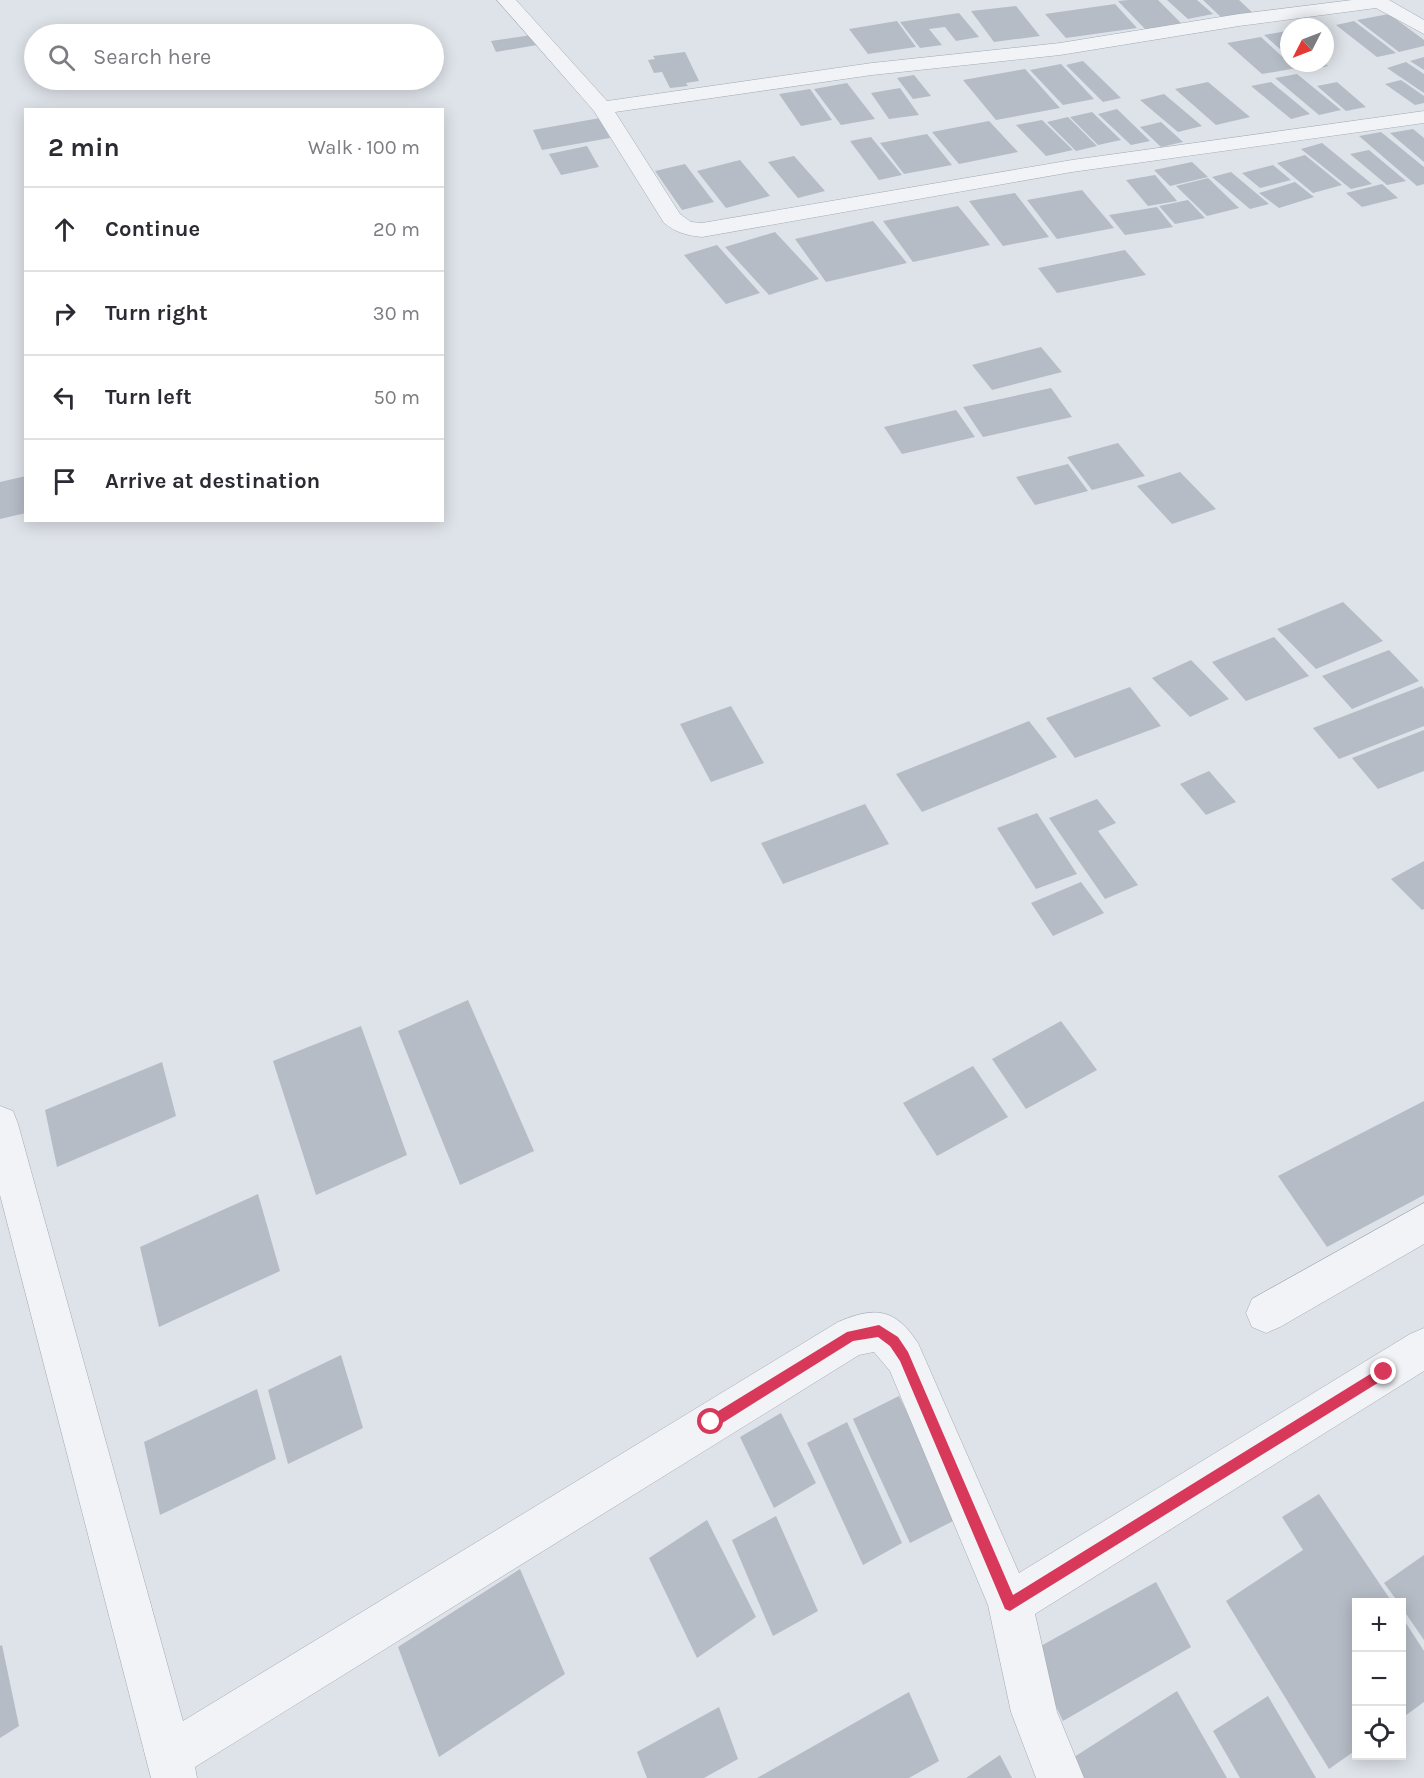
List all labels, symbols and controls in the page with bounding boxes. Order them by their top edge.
north arrow [1280,18,1334,72]
search box [24,24,444,90]
icon: search [45,41,78,74]
text: Search here [93,44,211,70]
text: 2 min [48,132,120,163]
text: Walk · 100 m [308,136,420,159]
icon: ahead [48,213,81,246]
text: Continue [105,216,200,242]
text: 20 m [373,218,420,241]
icon: right [48,297,81,330]
text: Turn right [105,300,208,326]
text: 30 m [373,302,420,325]
icon: left [48,381,81,414]
text: Turn left [105,384,192,410]
text: 50 m [373,386,420,409]
icon: arrive [48,465,81,498]
text: Arrive at destination [105,468,320,494]
route end [1370,1358,1396,1384]
route start [697,1408,723,1434]
map controls [1352,1598,1406,1760]
button: + [1352,1598,1406,1652]
button: − [1352,1652,1406,1706]
button: locate [1352,1706,1406,1760]

